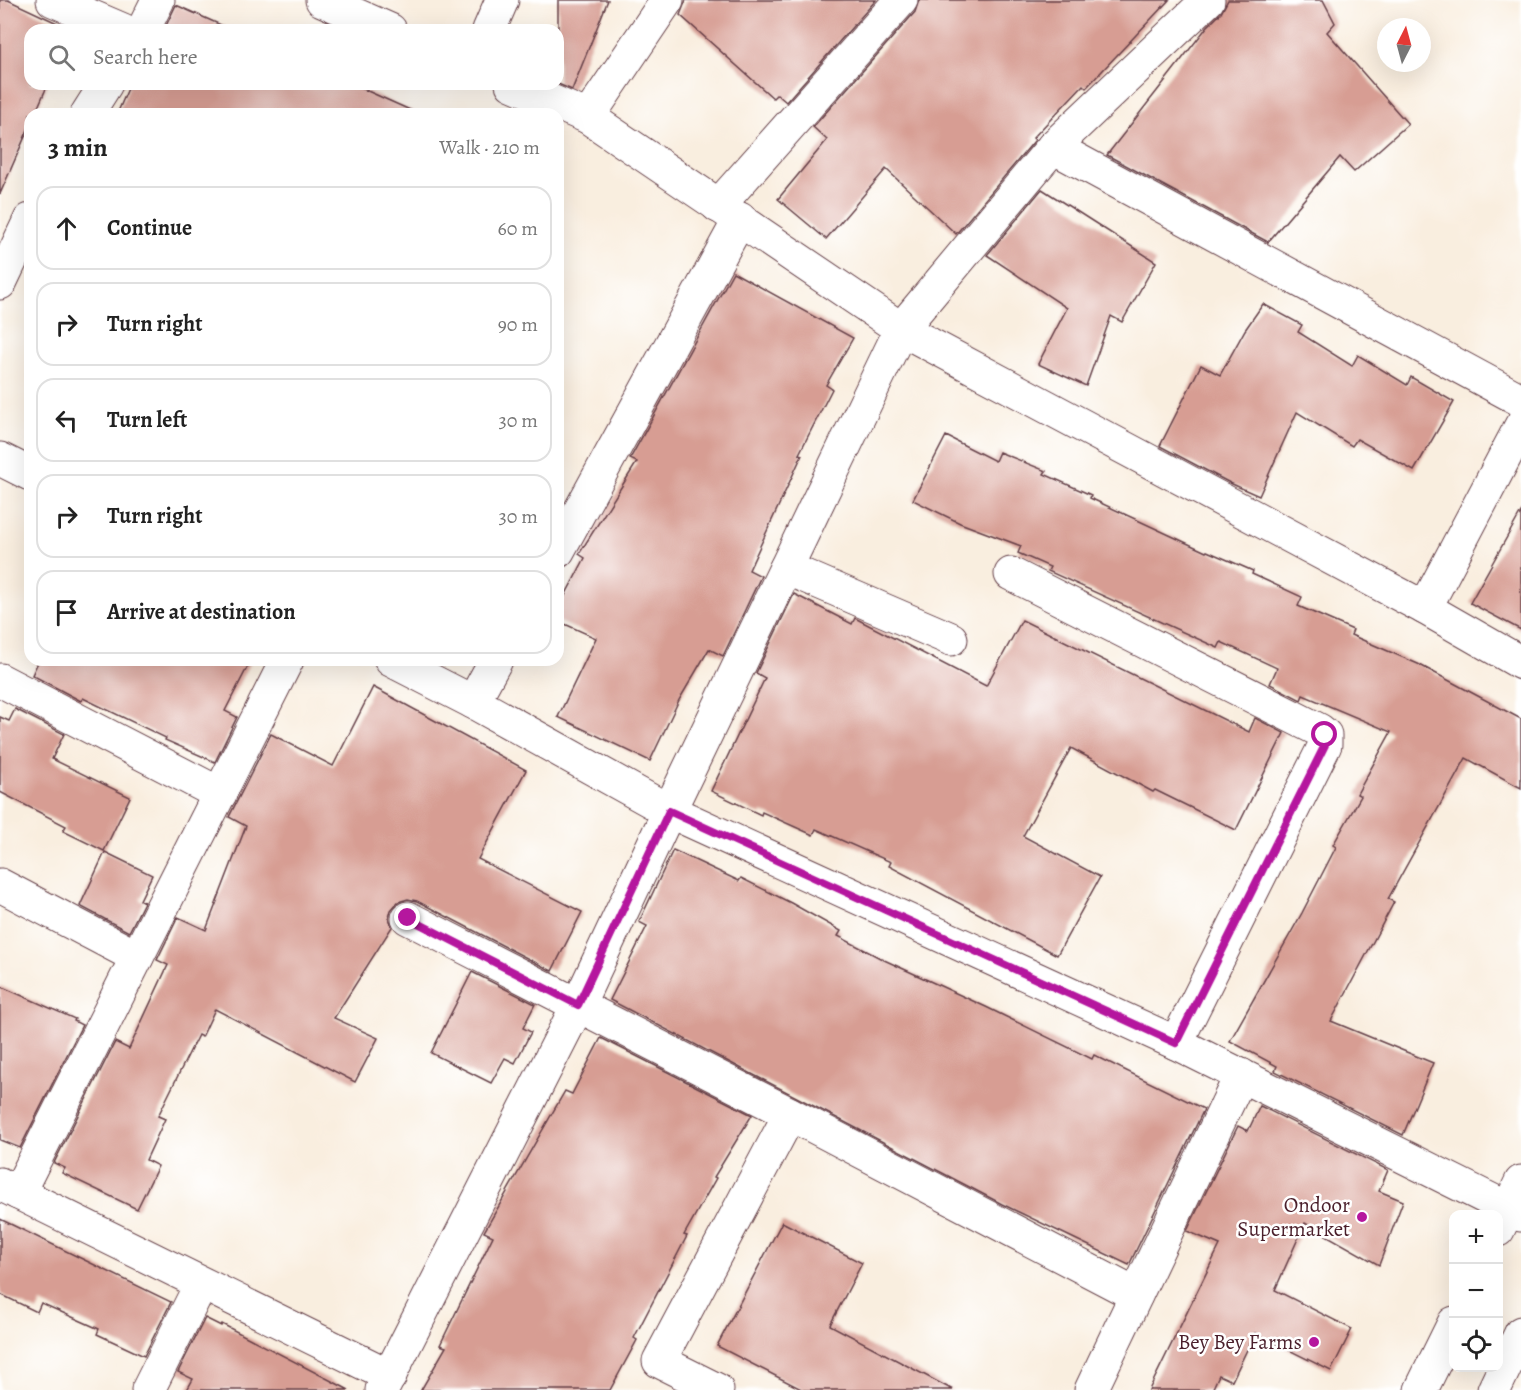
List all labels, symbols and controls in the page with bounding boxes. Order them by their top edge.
north arrow [1377,18,1431,72]
search box [24,24,564,90]
icon: search [45,41,78,74]
text: Search here [93,42,198,72]
text: 3 min [48,130,108,165]
text: Walk · 210 m [439,134,540,161]
icon: ahead [50,212,83,245]
text: Continue [107,213,192,243]
text: 60 m [498,215,538,242]
icon: right [50,308,83,341]
text: Turn right [107,309,203,339]
text: 90 m [498,311,538,338]
icon: left [50,404,83,437]
text: Turn left [107,405,187,435]
text: 30 m [498,407,538,434]
icon: right [50,500,83,533]
text: Turn right [107,501,203,531]
text: 30 m [498,503,538,530]
icon: arrive [50,596,83,629]
text: Arrive at destination [107,597,296,627]
route start [1311,721,1337,747]
route end [394,904,420,930]
place label: Ondoor Supermarket [1237,1191,1350,1243]
marker: Ondoor Supermarket [1355,1210,1369,1224]
map controls [1449,1210,1503,1372]
button: + [1449,1210,1503,1264]
button: − [1449,1264,1503,1318]
button: locate [1449,1318,1503,1372]
place label: Bey Bey Farms [1178,1328,1302,1356]
marker: Bey Bey Farms [1307,1335,1321,1349]

